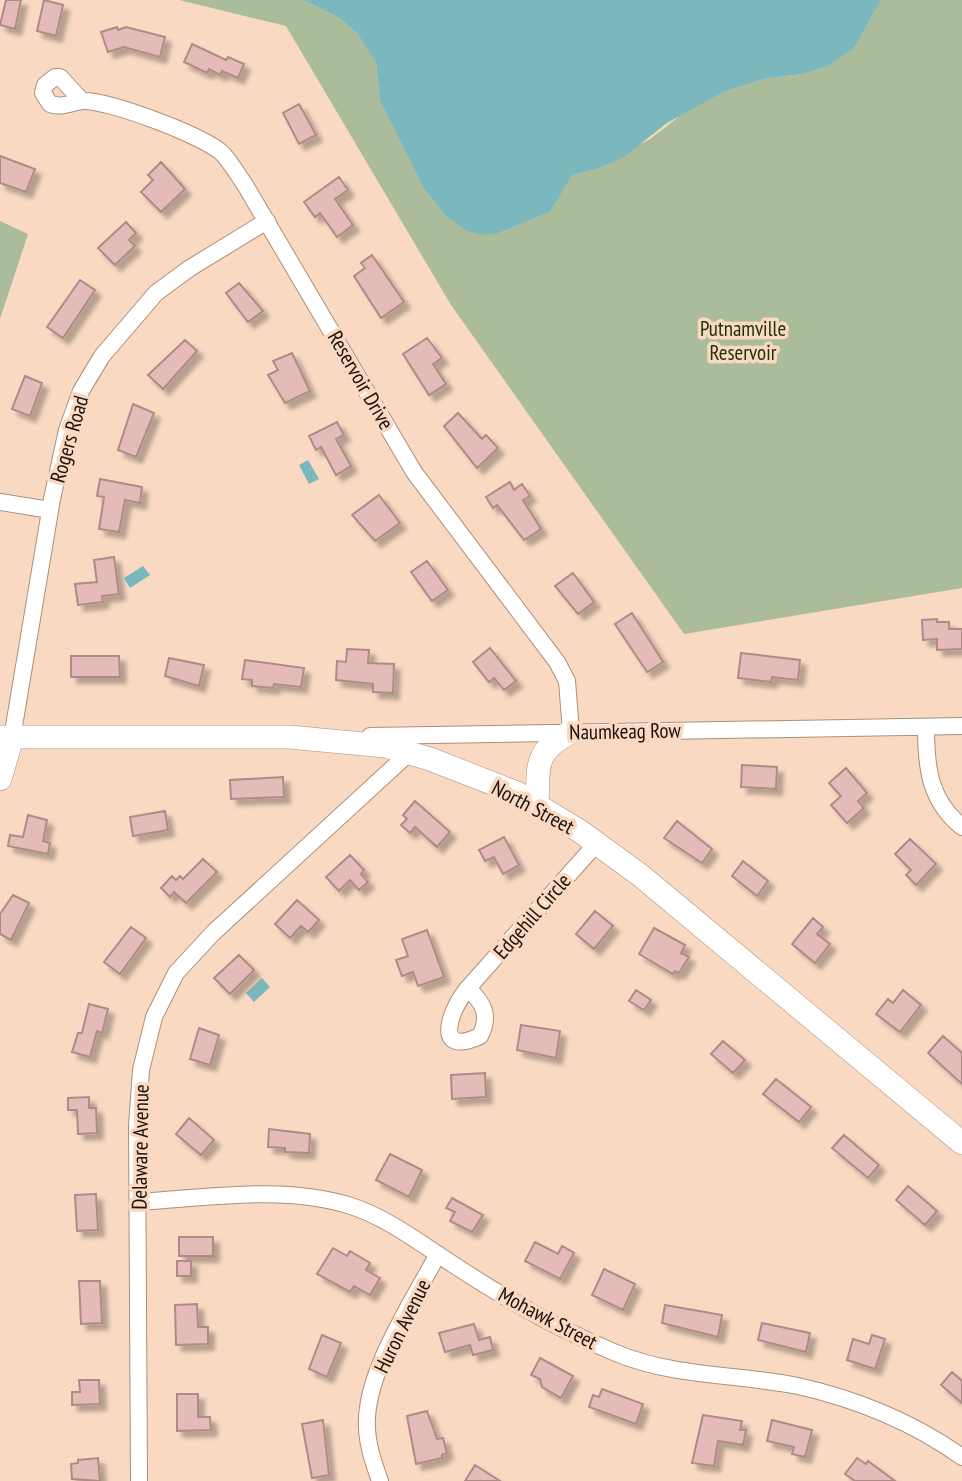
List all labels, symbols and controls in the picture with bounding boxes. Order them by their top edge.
park label: Putnamville Reservoir [700,315,786,366]
street label: Reservoir Drive [322,326,400,434]
street label: Rogers Road [44,392,94,486]
street label: Naumkeag Row [569,717,682,745]
street label: North Street [487,774,579,840]
street label: Edgehill Circle [487,868,577,964]
street label: Delaware Avenue [125,1084,155,1210]
street label: Huron Avenue [368,1275,436,1377]
street label: Mohawk Street [494,1281,602,1355]

